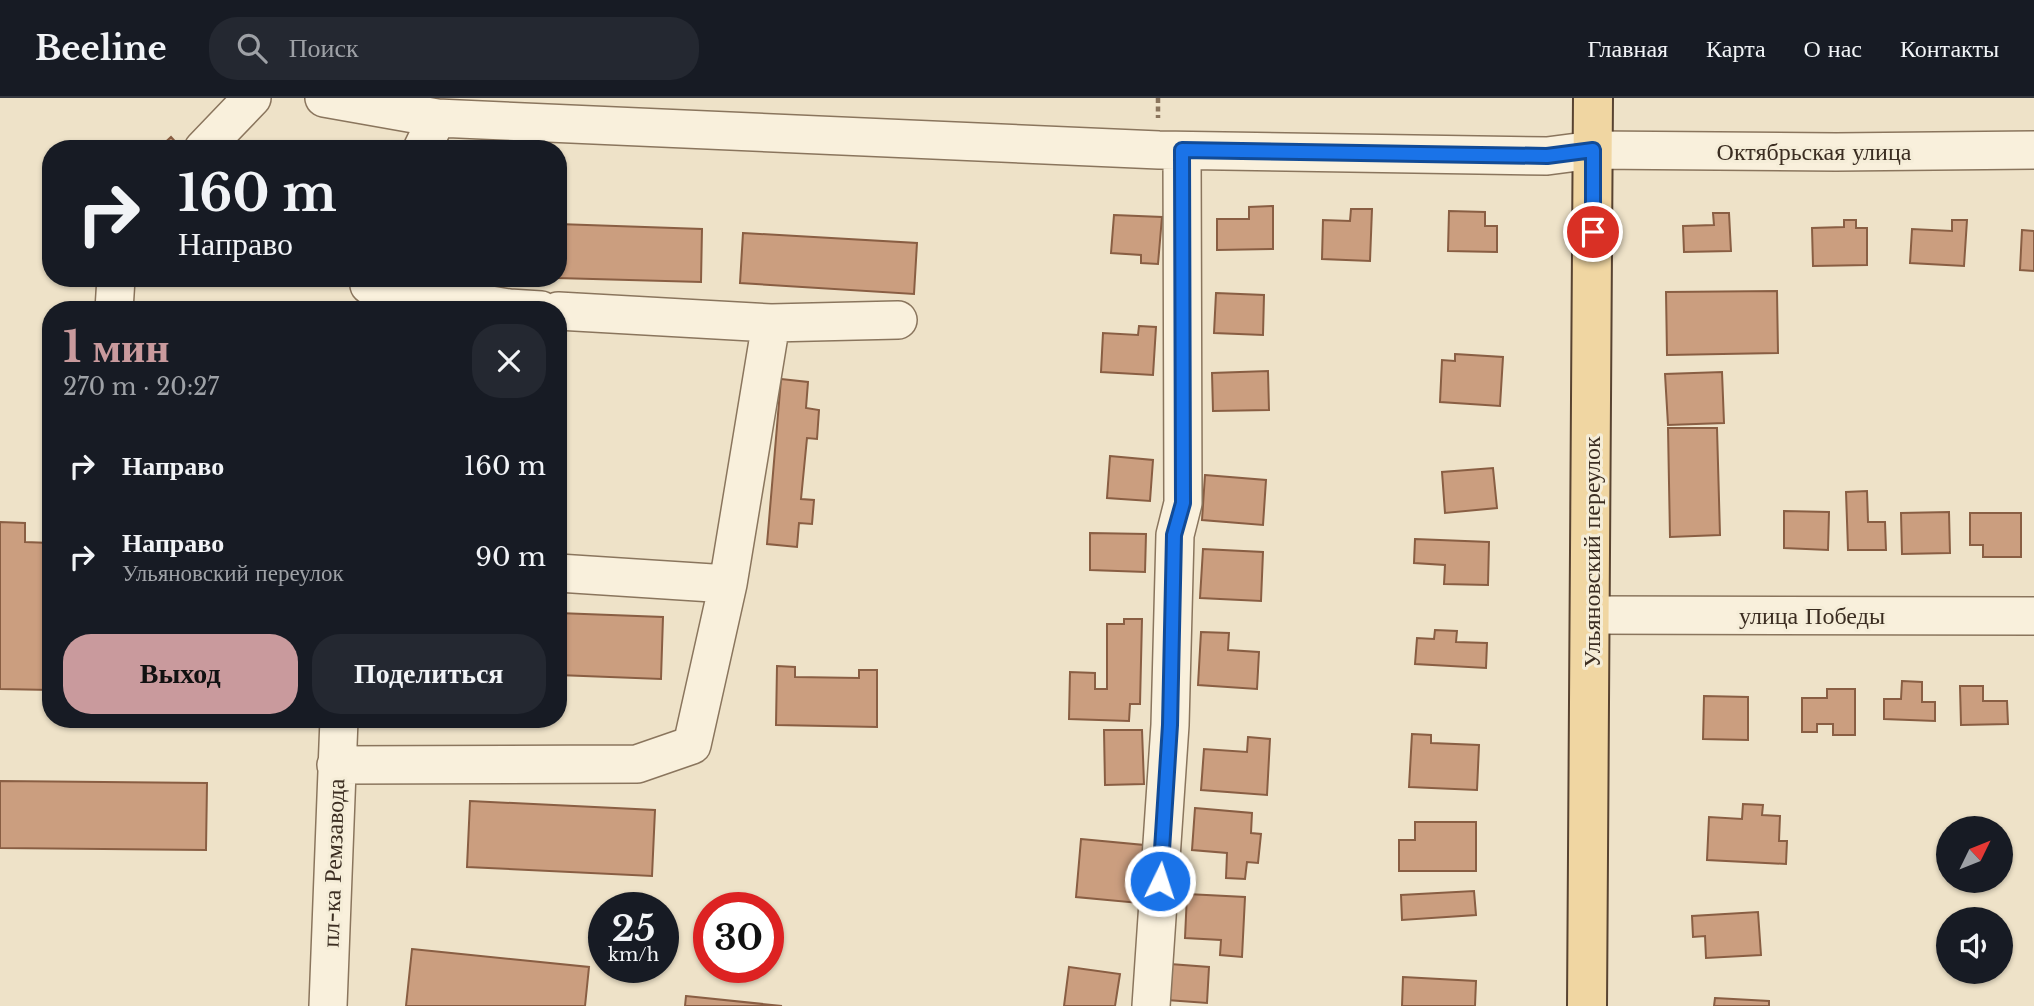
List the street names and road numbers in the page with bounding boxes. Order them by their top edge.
street label: Октябрьская улица [1717,137,1912,166]
street label: Ульяновский переулок [1577,436,1606,668]
street label: улица Победы [1739,601,1885,630]
street label: пл-ка Ремзавода [316,778,350,948]

